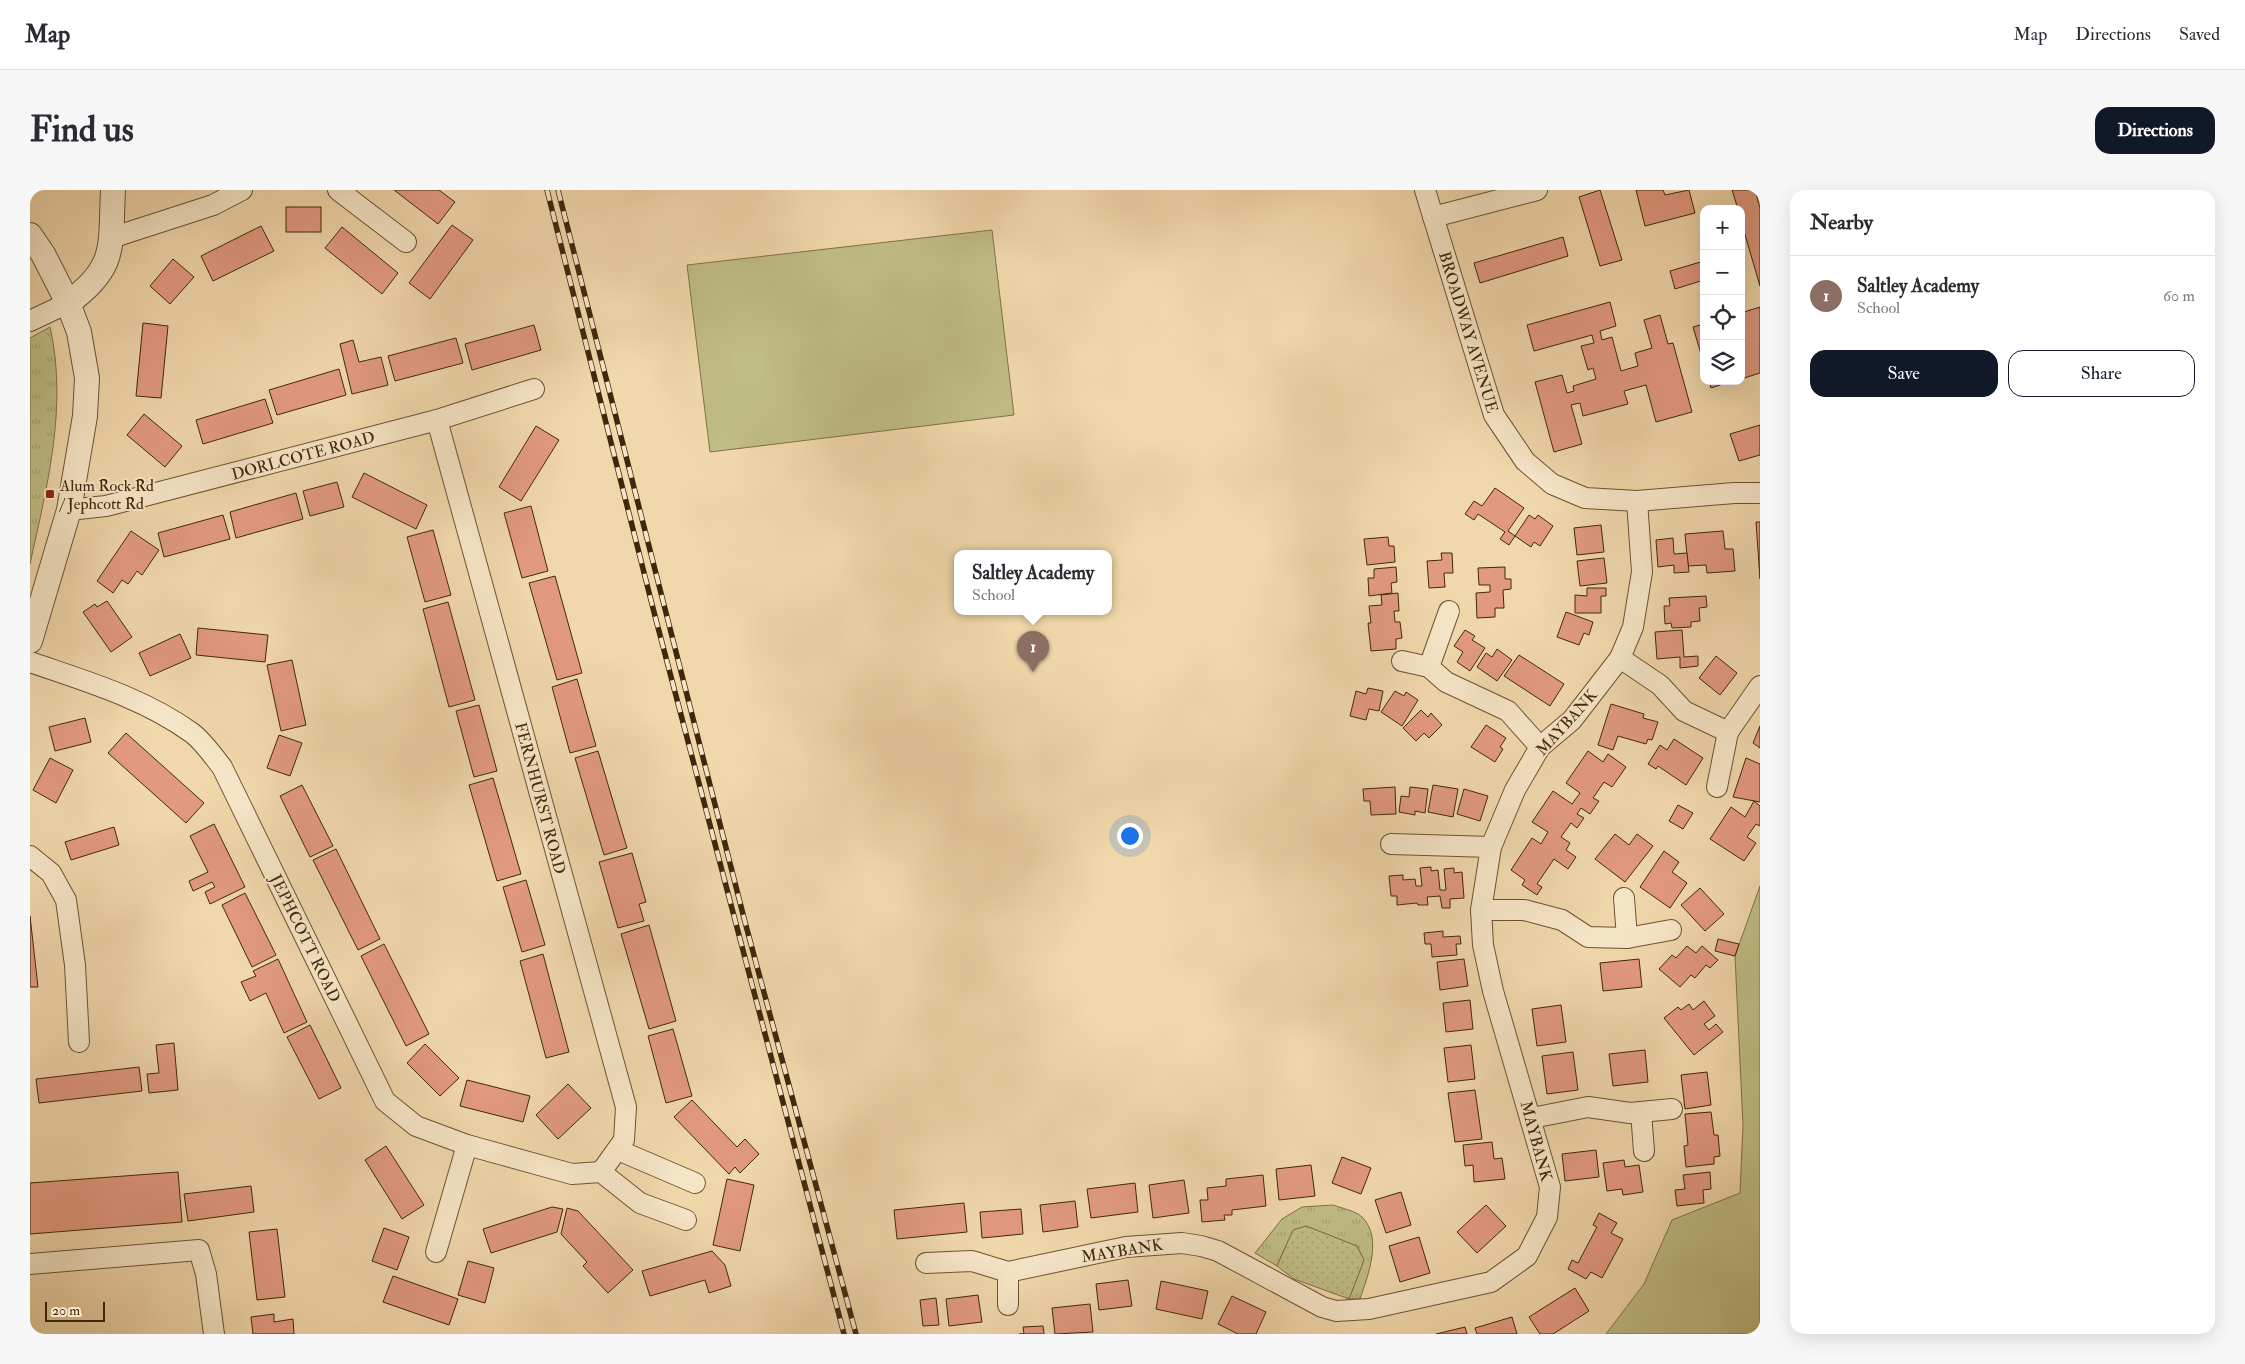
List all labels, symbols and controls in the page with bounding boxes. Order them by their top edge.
text: Map [25,19,70,50]
text: Map [2014,23,2047,46]
text: Directions [2075,23,2151,46]
text: Saved [2179,23,2220,46]
button: Directions [2095,107,2215,154]
text: Find us [30,108,134,152]
map controls [1700,205,1745,385]
button: + [1700,205,1745,250]
text: Nearby [1810,209,1873,236]
street label: BROADWAY AVENUE [1434,249,1502,415]
button: − [1700,250,1745,295]
text: Saltley Academy [1857,274,1979,298]
text: 1 [1823,286,1829,306]
text: 60 m [2163,286,2195,306]
button: locate [1700,295,1745,340]
text: School [1857,298,1900,318]
button: layers [1700,340,1745,385]
button: Save [1810,350,1998,397]
button: Share [2008,350,2195,397]
street label: DORLCOTE ROAD [229,427,377,485]
place label: Alum Rock Rd / Jephcott Rd [59,476,154,515]
marker: Alum Rock Rd / Jephcott Rd [44,488,56,500]
popup [954,550,1112,615]
text: Saltley Academy [972,561,1094,585]
text: School [972,585,1015,605]
pin: 1 [1017,631,1049,672]
street label: MAYBANK [1532,685,1602,760]
street label: FERNHURST ROAD [510,720,570,876]
your location [1117,823,1143,849]
street label: JEPHCOTT ROAD [264,870,345,1006]
street label: MAYBANK [1516,1099,1557,1184]
street label: MAYBANK [1080,1235,1165,1267]
scale bar [45,1299,105,1322]
text: 20 m [52,1302,80,1319]

